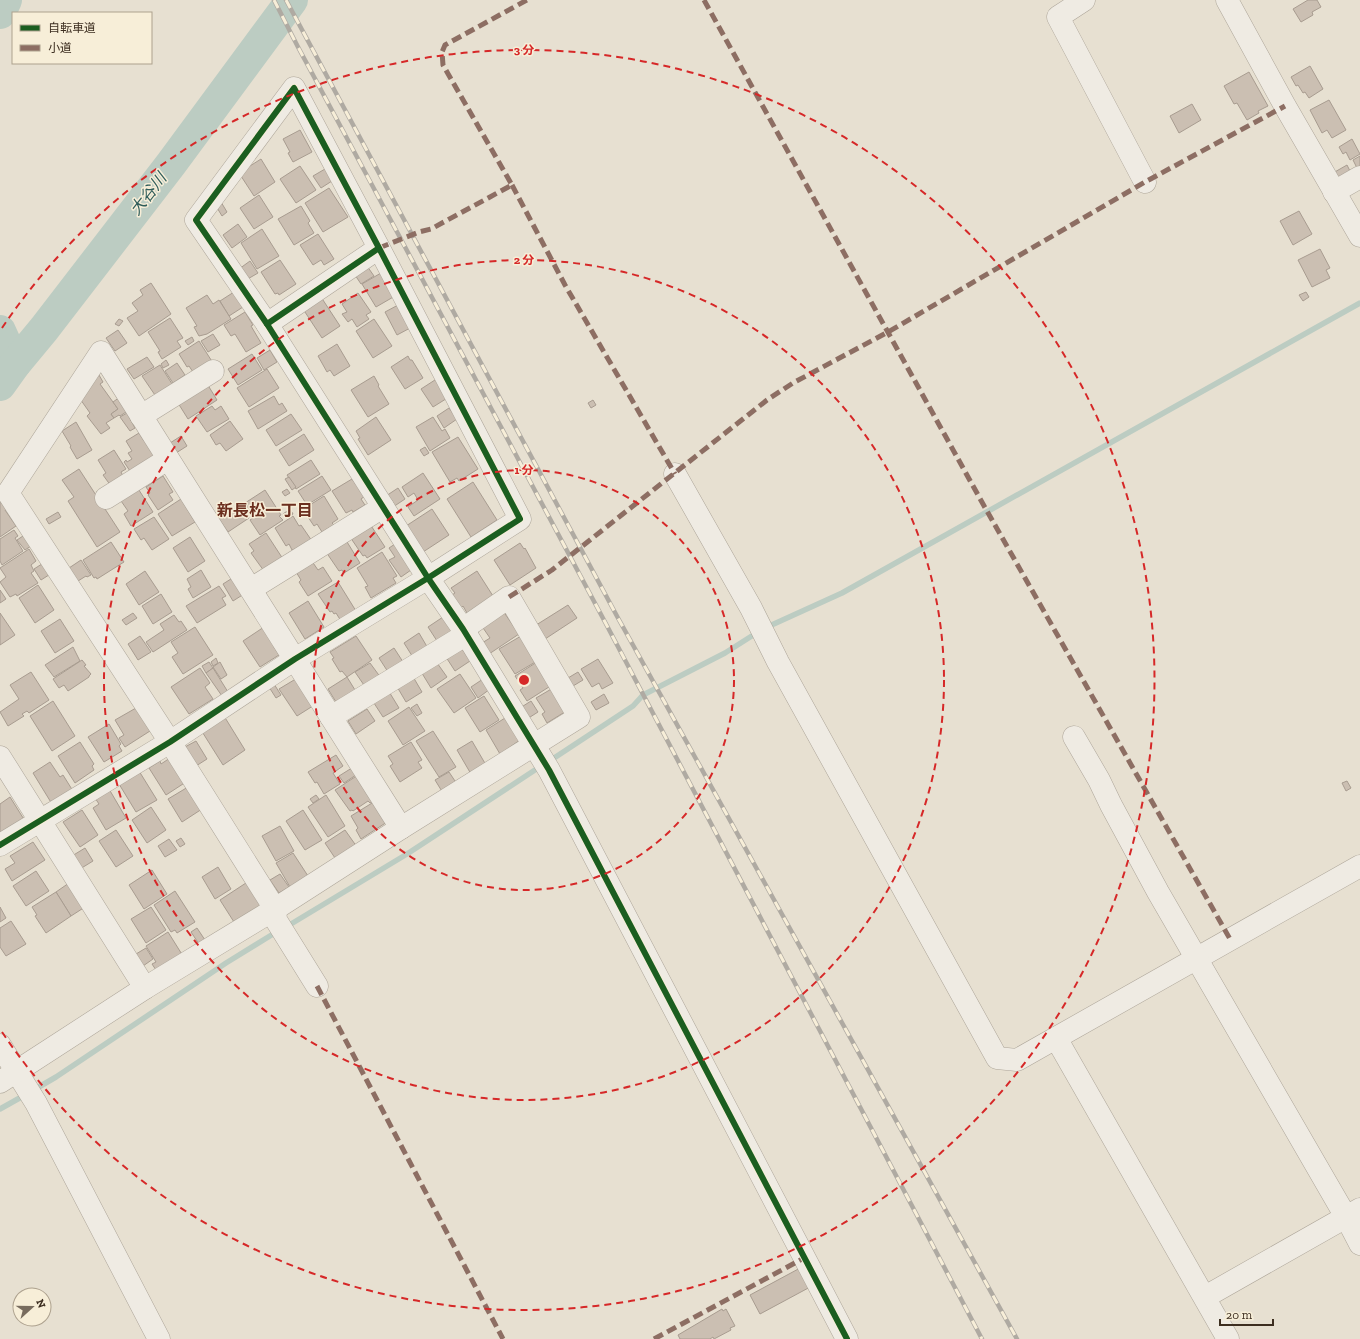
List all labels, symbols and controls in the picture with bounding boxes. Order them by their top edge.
legend [12,12,152,64]
text: 自転車道 [48,21,96,35]
text: 小道 [48,41,72,55]
text: 3 分 [514,43,534,57]
water label: 大谷川 [126,168,171,219]
text: 2 分 [514,253,534,267]
text: 1 分 [514,463,534,477]
district label: 新長松一丁目 [217,501,313,520]
centre of rings [517,673,531,687]
north arrow [12,1287,52,1327]
text: N [33,1297,49,1310]
scale bar [1220,1301,1273,1327]
text: 20 m [1226,1308,1253,1322]

